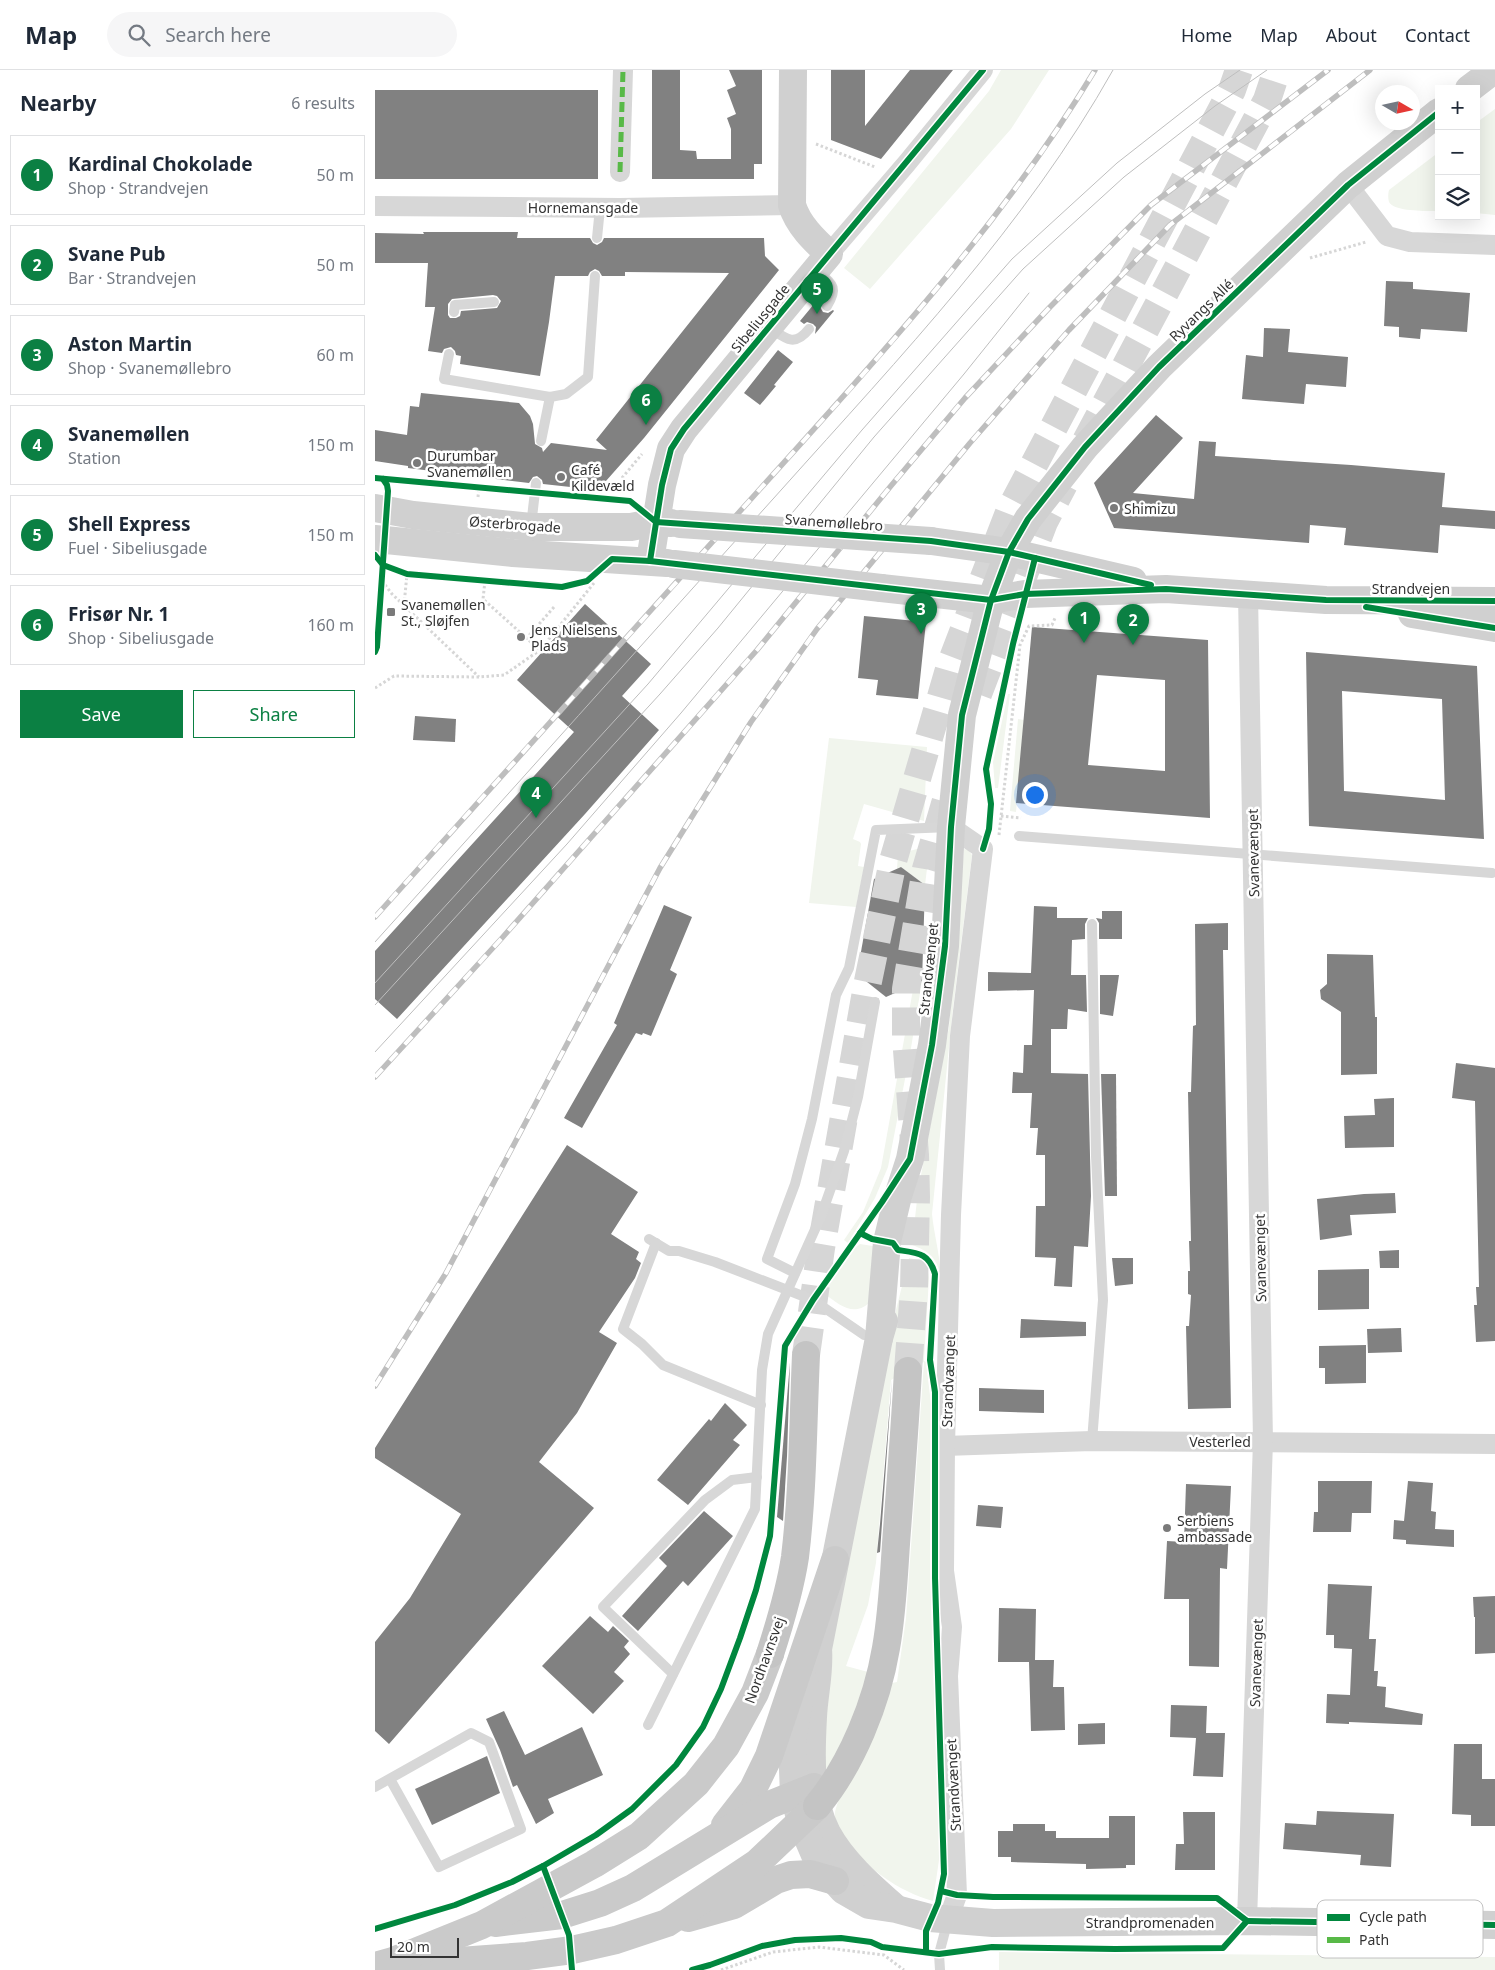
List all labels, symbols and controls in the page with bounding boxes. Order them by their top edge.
search box [107,12,457,57]
text: Map [25,18,77,51]
icon: search [125,21,153,49]
text: Search here [165,22,271,48]
text: Home [1181,23,1232,47]
text: Map [1260,23,1298,47]
text: About [1326,23,1377,47]
text: Contact [1405,23,1470,47]
north arrow [1375,85,1420,130]
map controls [1435,85,1480,220]
button: + [1435,85,1480,130]
text: Nearby [20,89,96,117]
text: 6 results [291,92,355,114]
button: − [1435,130,1480,175]
text: Kardinal Chokolade [68,151,253,177]
text: 1 [32,164,42,186]
text: 50 m [317,164,354,186]
button: layers [1435,175,1480,220]
text: Shop · Strandvejen [68,177,209,199]
street label: Hornemansgade [528,198,638,217]
text: Svane Pub [68,241,166,267]
text: 2 [32,254,42,276]
text: 50 m [317,254,354,276]
text: Bar · Strandvejen [68,267,196,289]
pin: 5 [801,273,833,314]
street label: Ryvangs Allé [1165,274,1237,345]
street label: Sibeliusgade [726,280,794,356]
text: Aston Martin [68,331,192,357]
text: 3 [32,344,42,366]
text: 60 m [317,344,354,366]
text: Shop · Svanemøllebro [68,357,231,379]
pin: 6 [630,384,662,425]
text: Svanemøllen [68,421,190,447]
text: 4 [32,434,42,456]
text: 150 m [307,434,354,456]
place label: Durumbar Svanemøllen [427,446,512,481]
text: Station [68,447,121,469]
marker: Durumbar Svanemøllen [411,457,423,469]
place label: Café Kildevæld [571,460,635,495]
marker: Café Kildevæld [555,471,567,483]
place label: Shimizu [1124,499,1176,518]
marker: Shimizu [1108,502,1120,514]
street label: Svanemøllebro [784,509,884,535]
text: Shell Express [68,511,191,537]
street label: Østerbrogade [468,511,562,537]
text: 5 [32,524,42,546]
text: 150 m [307,524,354,546]
text: Fuel · Sibeliusgade [68,537,207,559]
street label: Strandvejen [1372,579,1450,598]
pin: 3 [905,593,937,634]
place label: Svanemøllen St., Sløjfen [401,595,486,630]
text: Frisør Nr. 1 [68,601,169,627]
pin: 1 [1068,602,1100,643]
pin: 2 [1117,604,1149,645]
marker: Svanemøllen St., Sløjfen [385,606,397,618]
text: 6 [32,614,42,636]
text: 160 m [307,614,354,636]
place label: Jens Nielsens Plads [529,620,618,655]
text: Shop · Sibeliusgade [68,627,214,649]
marker: Jens Nielsens Plads [515,631,527,643]
button: Save [20,690,183,738]
button: Share [193,690,355,738]
pin: 4 [520,777,552,818]
your location [1022,782,1048,808]
street label: Svanevænget [1243,809,1263,897]
street label: Strandvænget [914,922,942,1016]
street label: Svanevænget [1250,1214,1270,1302]
street label: Strandvænget [937,1334,959,1428]
street label: Vesterled [1189,1432,1251,1451]
place label: Serbiens ambassade [1177,1511,1252,1546]
marker: Serbiens ambassade [1161,1522,1173,1534]
street label: Nordhavnsvej [740,1614,788,1706]
street label: Svanevænget [1245,1619,1267,1707]
street label: Strandvænget [941,1738,965,1832]
legend [1317,1900,1483,1958]
text: Cycle path [1359,1907,1427,1926]
street label: Strandpromenaden [1086,1913,1214,1932]
text: Path [1359,1930,1389,1949]
scale bar [390,1935,459,1958]
text: 20 m [397,1937,430,1956]

